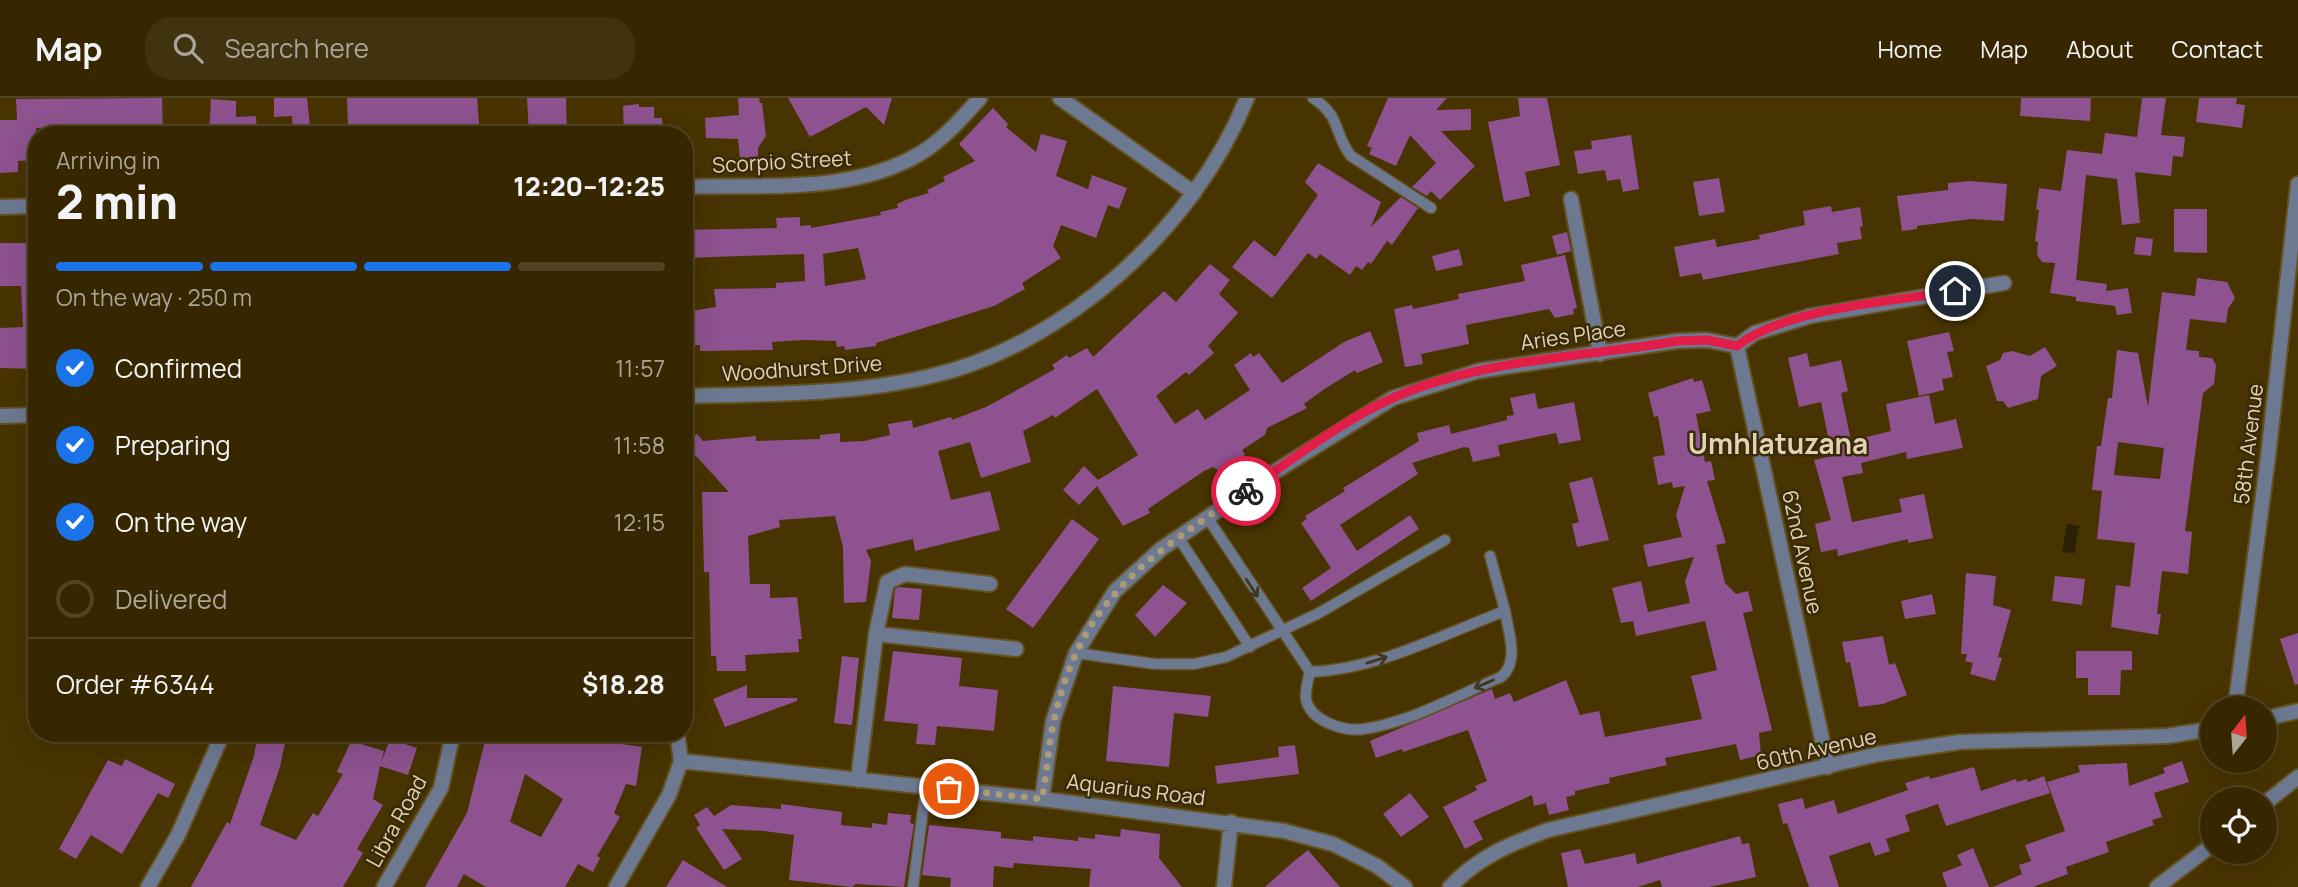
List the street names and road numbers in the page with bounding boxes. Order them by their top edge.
street label: Scorpio Street [711,143,853,179]
street label: Aries Place [1519,314,1627,356]
street label: Woodhurst Drive [721,348,883,388]
street label: 58th Avenue [2227,382,2269,506]
street label: 62nd Avenue [1776,487,1830,617]
street label: 60th Avenue [1753,722,1879,776]
street label: Aquarius Road [1065,767,1207,811]
street label: Libra Road [359,770,433,872]

